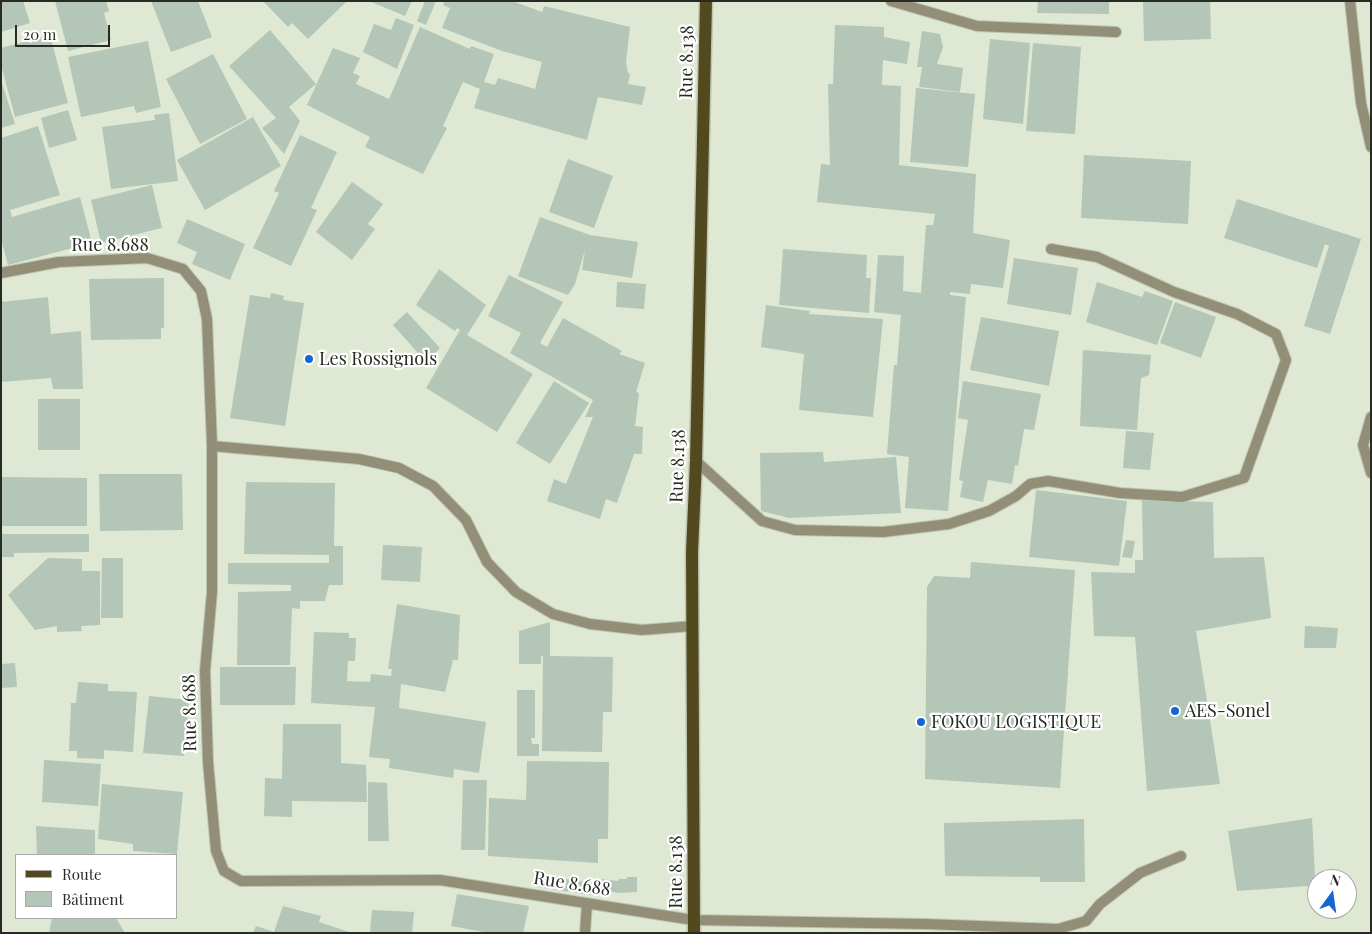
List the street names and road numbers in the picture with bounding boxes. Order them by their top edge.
street label: Rue 8.138 [676,25,698,99]
street label: Rue 8.688 [71,234,149,256]
street label: Rue 8.138 [666,429,690,503]
street label: Rue 8.688 [179,674,201,752]
street label: Rue 8.138 [665,835,687,909]
street label: Rue 8.688 [532,867,612,901]

